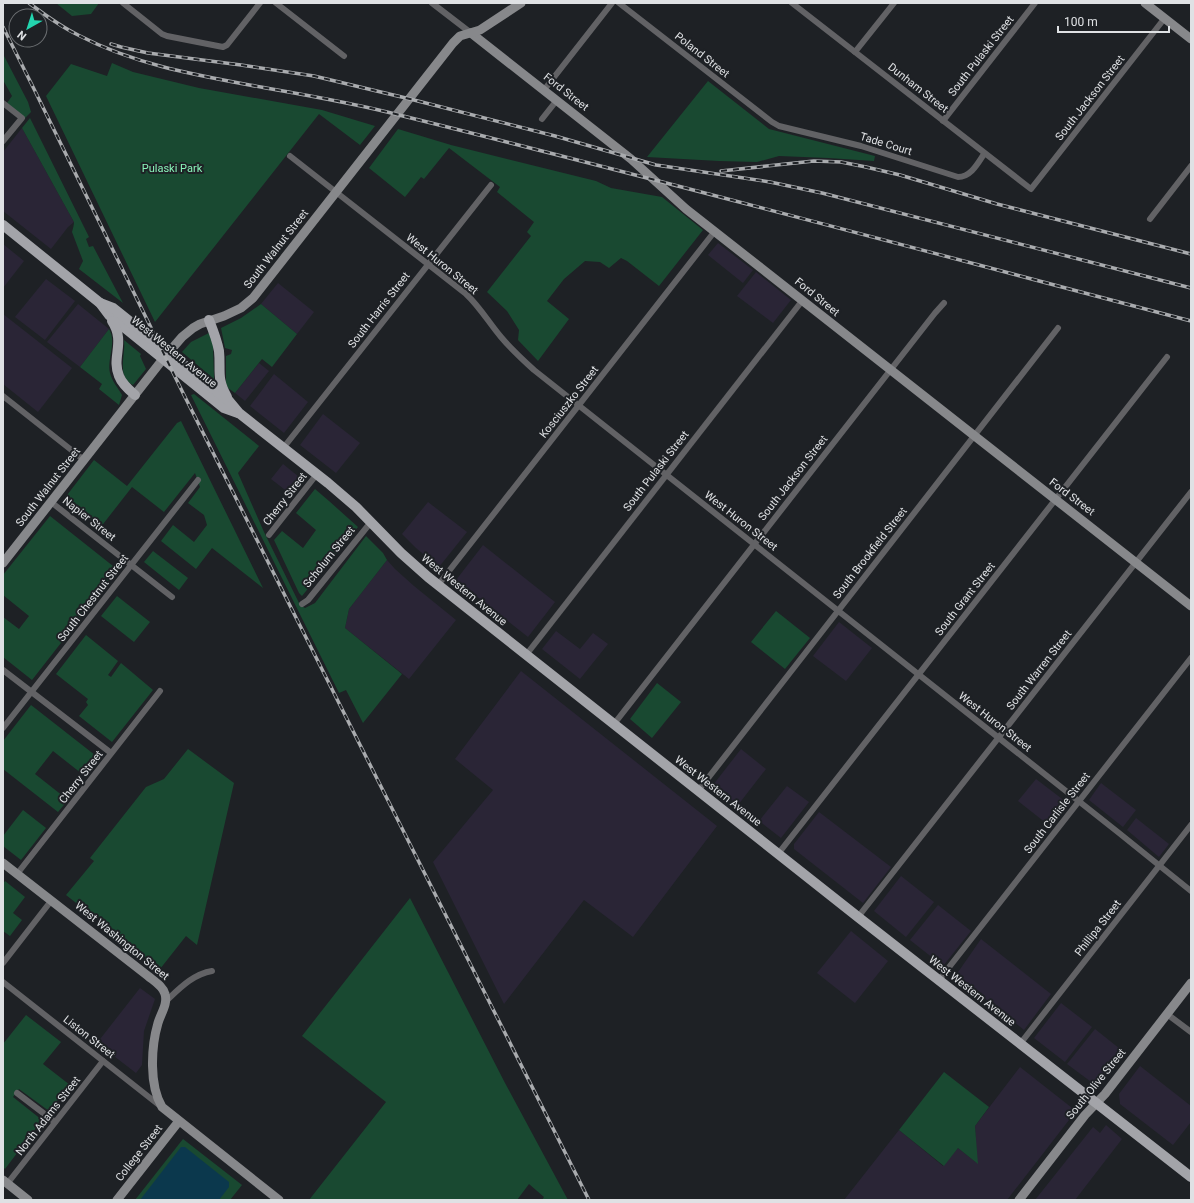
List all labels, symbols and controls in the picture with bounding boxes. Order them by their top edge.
north arrow [8,8,48,48]
scale bar [1058,8,1169,34]
street label: South Pulaski Street [946,13,1017,99]
text: 100 m [1064,15,1098,29]
text: N [15,28,29,43]
street label: Poland Street [672,30,732,81]
street label: South Jackson Street [1053,53,1128,143]
street label: Dunham Street [885,60,951,116]
street label: Ford Street [541,70,592,114]
street label: Tade Court [858,130,914,158]
park label: Pulaski Park [142,162,203,175]
street label: South Walnut Street [241,206,311,291]
street label: West Huron Street [403,231,481,297]
street label: South Harris Street [345,269,413,351]
street label: Ford Street [792,275,842,319]
street label: West Western Avenue [129,313,220,391]
street label: Kosciuszko Street [537,363,601,441]
street label: South Pulaski Street [621,428,692,514]
street label: South Jackson Street [756,433,831,523]
street label: South Walnut Street [13,444,83,529]
street label: Cherry Street [260,470,310,528]
street label: Ford Street [1047,476,1098,519]
street label: West Huron Street [702,488,780,554]
street label: Napier Street [60,494,119,544]
street label: South Brookfield Street [830,504,910,601]
street label: Scholum Street [300,524,358,590]
street label: West Western Avenue [419,551,510,629]
street label: South Chestnut Street [55,552,131,644]
street label: South Grant Street [932,559,998,638]
street label: South Warren Street [1004,627,1074,713]
street label: West Huron Street [956,689,1034,755]
street label: Cherry Street [56,748,106,806]
street label: West Western Avenue [672,753,764,829]
street label: South Carlisle Street [1021,770,1093,856]
street label: Phillipa Street [1072,897,1124,959]
street label: West Washington Street [72,899,172,983]
street label: West Western Avenue [926,953,1018,1029]
street label: Liston Street [61,1013,118,1061]
street label: South Olive Street [1064,1046,1129,1122]
street label: North Adams Street [13,1073,83,1158]
street label: College Street [113,1122,165,1184]

